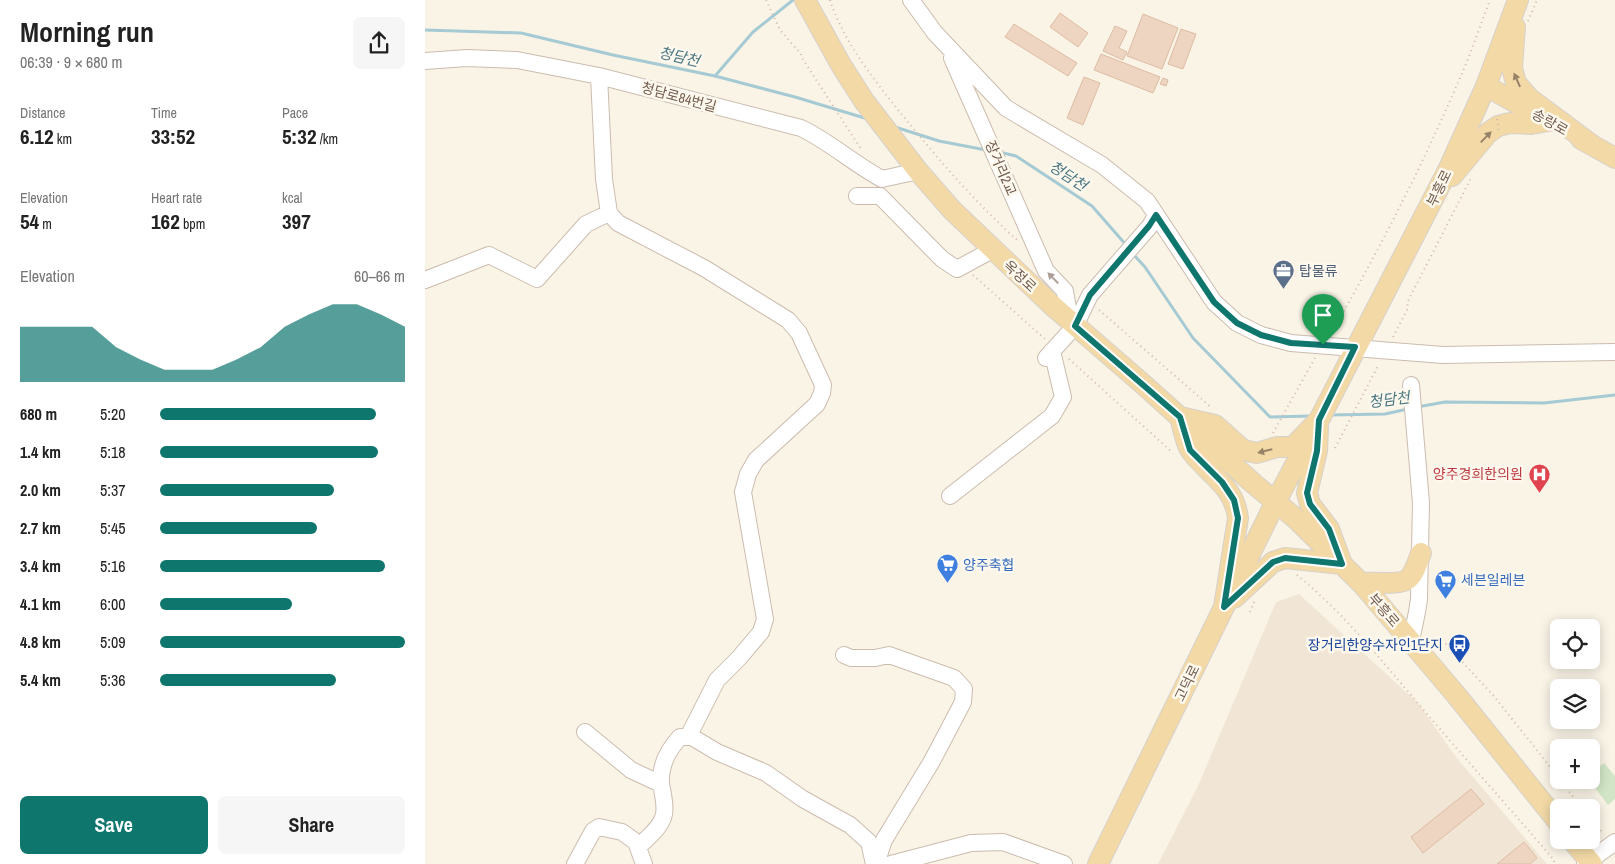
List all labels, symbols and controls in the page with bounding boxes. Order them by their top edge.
text: Morning run [20,13,154,51]
button: share [353,17,405,69]
water label: 청담천 [657,42,704,72]
text: 06:39 · 9 × 680 m [20,51,123,73]
one-way arrow [1512,73,1520,87]
street label: 청담로84번길 [639,78,719,116]
text: Distance [20,104,65,122]
text: Time [151,104,177,122]
text: Pace [282,104,308,122]
street label: 송랑로 [1529,105,1571,139]
text: 6.12 [20,122,54,151]
text: 33:52 [151,122,195,151]
text: 5:32 [282,122,316,151]
text: km [54,130,72,148]
text: /km [316,130,338,148]
one-way arrow [1480,131,1492,143]
street label: 장거리2교 [981,138,1021,198]
water label: 청담천 [1045,155,1093,197]
street label: 부흥로 [1422,167,1456,209]
text: Elevation [20,189,68,207]
text: Heart rate [151,189,202,207]
text: kcal [282,189,302,207]
text: 54 [20,207,39,236]
text: 162 [151,207,180,236]
text: 397 [282,207,311,236]
text: m [39,215,52,233]
text: bpm [180,215,205,233]
street label: 옥정로 [1000,256,1040,296]
office icon: 탑물류 [1271,259,1295,290]
place label: 탑물류 [1299,262,1338,280]
text: Elevation [20,265,75,287]
text: 60–66 m [354,265,405,287]
one-way arrow [1047,272,1059,284]
pin [1302,294,1344,345]
icon: arrive [1309,301,1337,329]
water label: 청담천 [1367,386,1413,412]
text: 680 m [20,403,57,425]
text: 5:20 [100,403,126,425]
text: 1.4 km [20,441,61,463]
text: 5:18 [100,441,126,463]
one-way arrow [1257,447,1272,455]
hospital icon: 양주경희한의원 [1527,462,1551,493]
place label: 양주경희한의원 [1433,465,1523,483]
text: 2.0 km [20,479,61,501]
text: 5:37 [100,479,126,501]
text: 2.7 km [20,517,61,539]
text: 5:45 [100,517,126,539]
supermarket icon: 양주축협 [935,553,959,584]
text: 3.4 km [20,555,61,577]
text: 5:16 [100,555,126,577]
place label: 양주축협 [963,556,1015,574]
supermarket icon: 세븐일레븐 [1433,568,1457,599]
place label: 세븐일레븐 [1461,571,1526,589]
street label: 부흥로 [1365,590,1404,631]
text: 4.1 km [20,593,61,615]
text: 6:00 [100,593,126,615]
map controls [1550,619,1600,849]
button: locate [1550,619,1600,669]
text: 4.8 km [20,631,61,653]
text: 5:09 [100,631,126,653]
bus stop icon: 장거리한양수자인1단지 [1447,633,1471,664]
place label: 장거리한양수자인1단지 [1308,636,1443,654]
street label: 고덕로 [1170,662,1204,704]
text: 5.4 km [20,669,61,691]
text: 5:36 [100,669,126,691]
button: layers [1550,679,1600,729]
button: + [1550,739,1600,789]
button: Save [20,796,208,854]
button: Share [218,796,405,854]
button: − [1550,799,1600,849]

